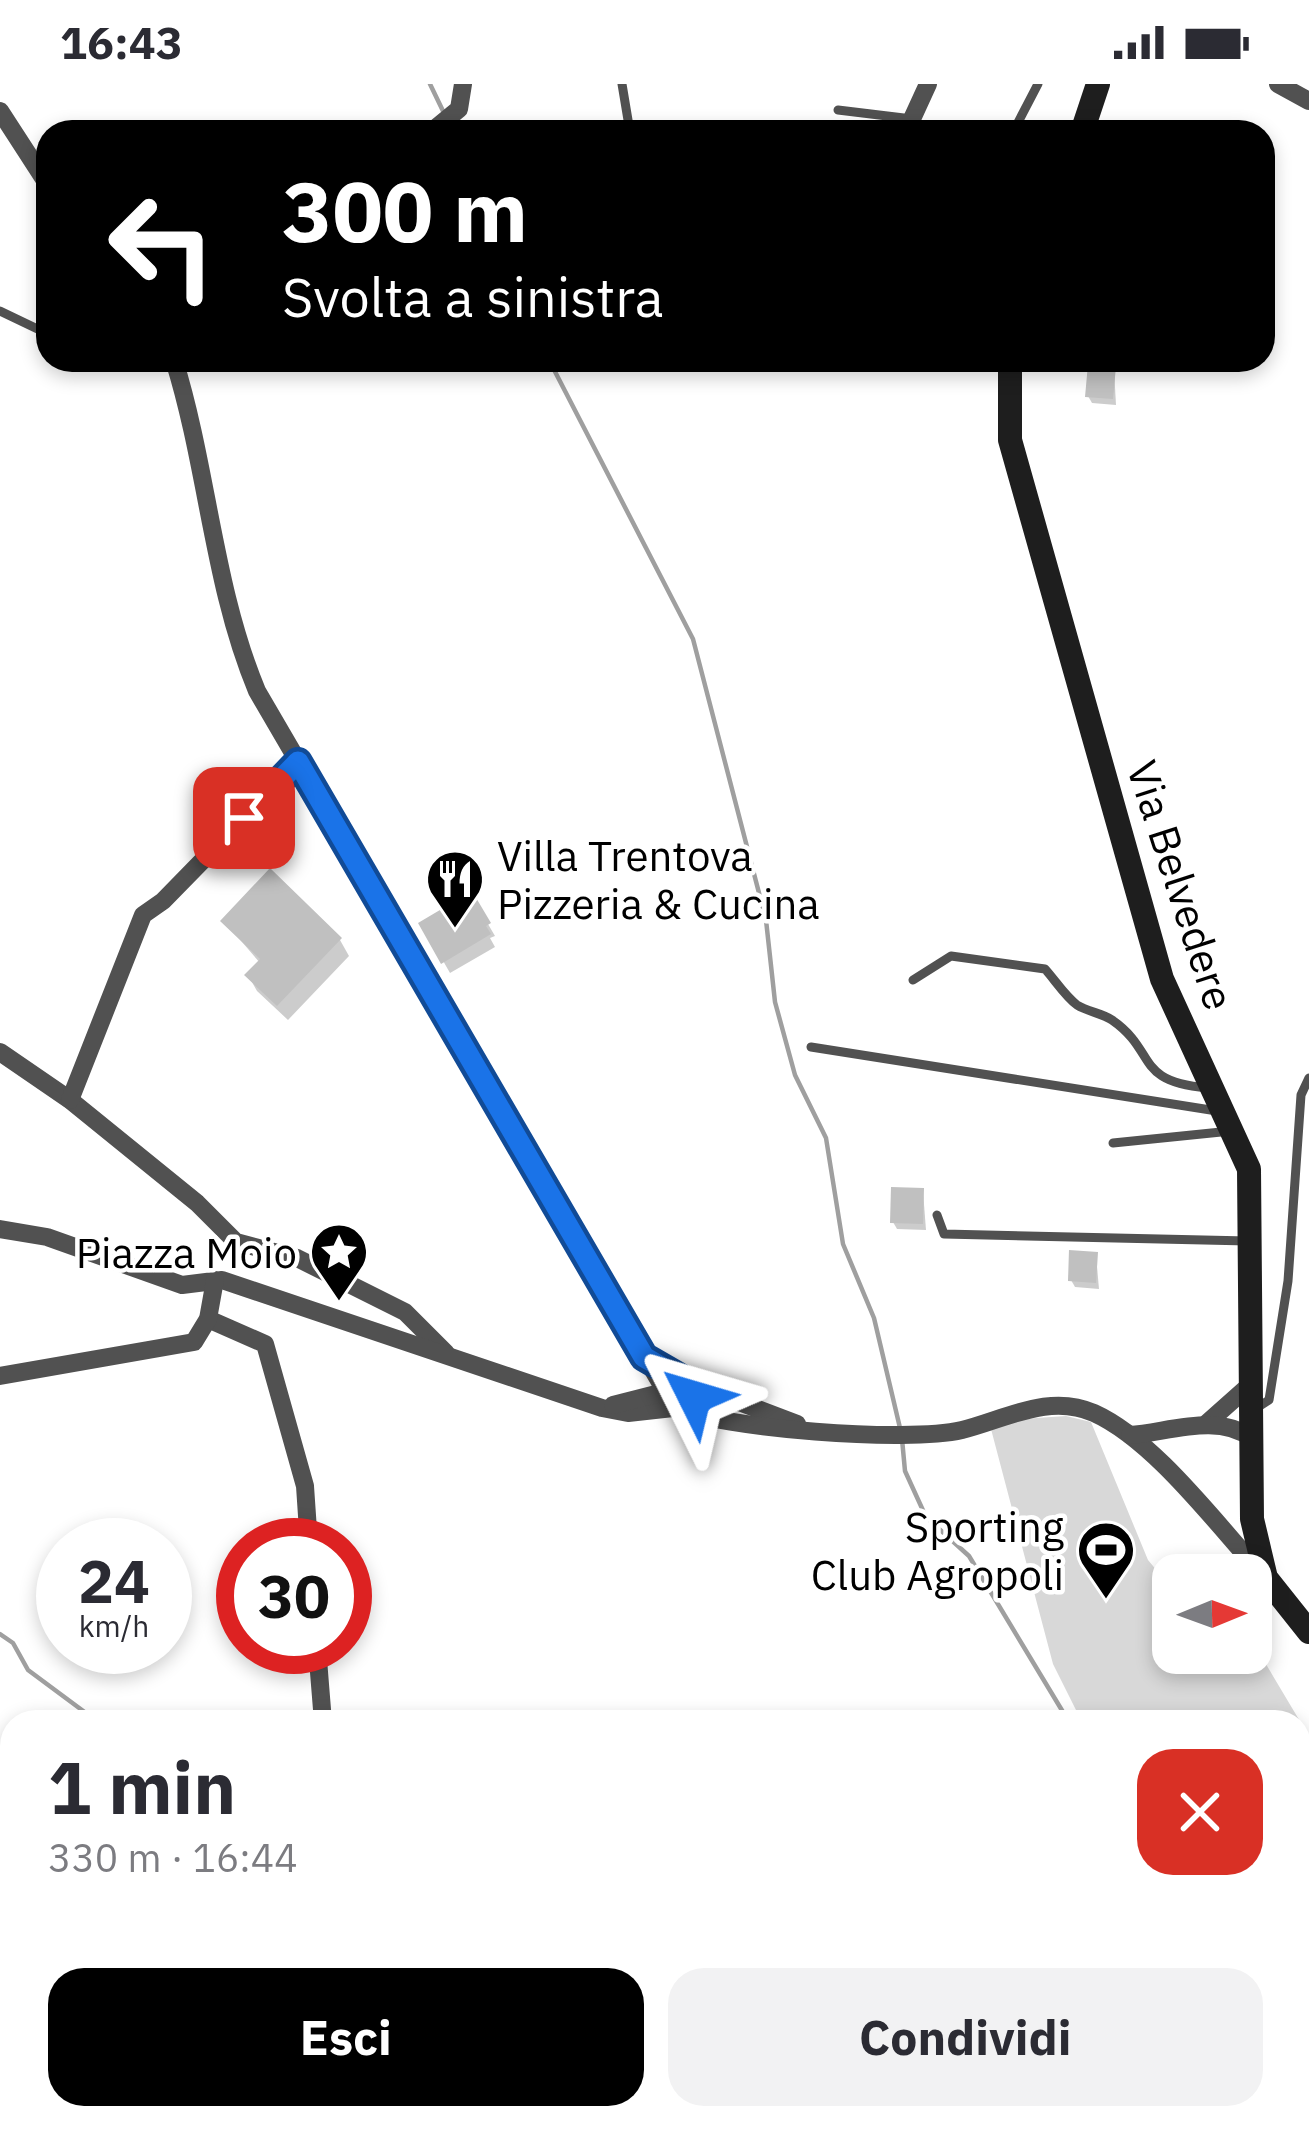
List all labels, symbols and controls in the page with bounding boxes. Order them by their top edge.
text: 16:43 [60,13,183,71]
text: 300 m [282,156,528,265]
icon: left [84,168,240,324]
text: Svolta a sinistra [282,262,664,332]
street label: Via Belvedere [1115,753,1247,1017]
pin [193,767,295,869]
icon: arrive [211,785,277,851]
place label: Villa Trentova Pizzeria & Cucina [497,828,820,931]
restaurant icon: Villa Trentova Pizzeria & Cucina [424,848,486,930]
place icon: Piazza Moio [308,1221,370,1303]
place label: Piazza Moio [76,1225,297,1280]
position arrow [631,1334,757,1460]
place label: Sporting Club Agropoli [811,1499,1064,1602]
speed limit sign: 30 [216,1518,372,1674]
sports icon: Sporting Club Agropoli [1075,1519,1137,1601]
text: 24 [78,1541,150,1620]
north arrow [1152,1554,1272,1674]
map controls [1152,1554,1272,1674]
text: km/h [79,1606,149,1645]
text: 1 min [48,1740,236,1834]
button: close [1137,1749,1263,1875]
text: 330 m · 16:44 [48,1832,298,1883]
button: Esci [48,1968,644,2106]
button: Condividi [668,1968,1263,2106]

